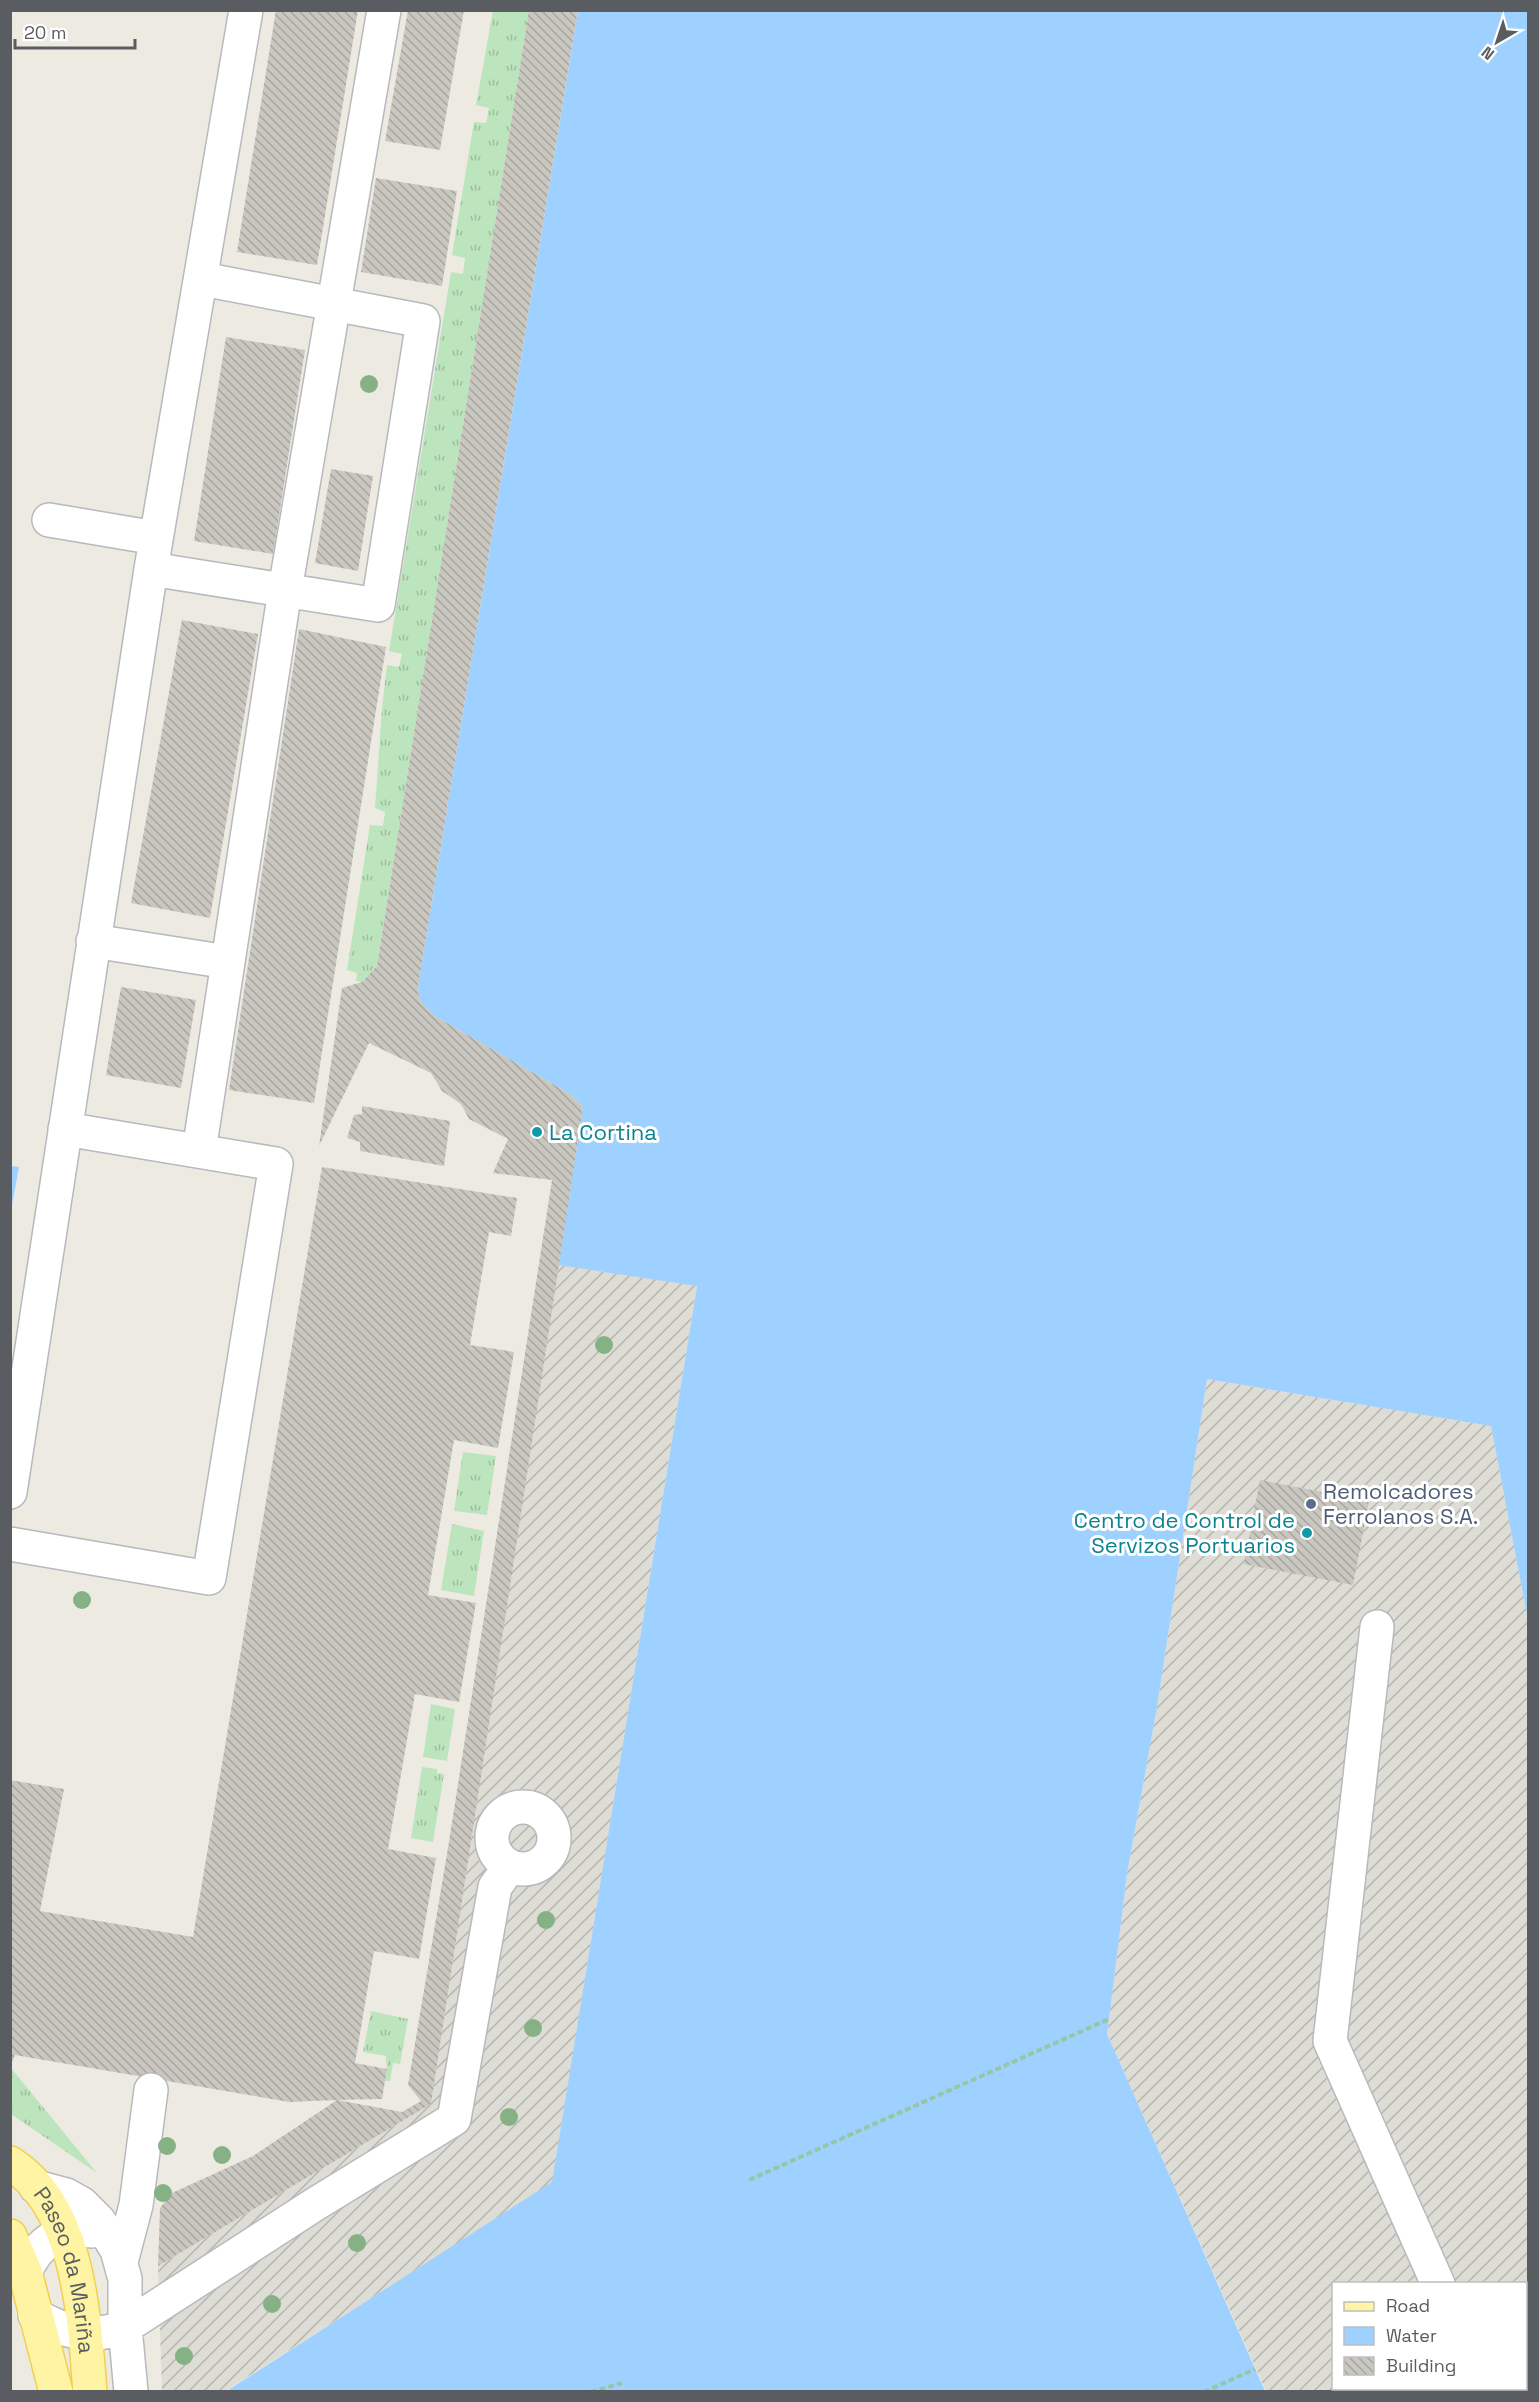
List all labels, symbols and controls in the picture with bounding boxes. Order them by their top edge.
scale bar [15,12,135,50]
north arrow [1467,12,1527,72]
text: 20 m [24,21,67,44]
text: N [1477,42,1499,65]
place label: La Cortina [549,1118,657,1146]
marker: La Cortina [530,1125,544,1139]
place label: Remolcadores Ferrolanos S.A. [1323,1477,1478,1530]
marker: Remolcadores Ferrolanos S.A. [1304,1497,1318,1511]
place label: Centro de Control de Servizos Portuarios [1074,1506,1295,1559]
marker: Centro de Control de Servizos Portuarios [1300,1526,1314,1540]
street label: Paseo da Mariña [28,2181,101,2355]
legend [1332,2282,1527,2390]
text: Road [1386,2294,1430,2317]
text: Water [1386,2324,1437,2347]
text: Building [1386,2354,1456,2377]

